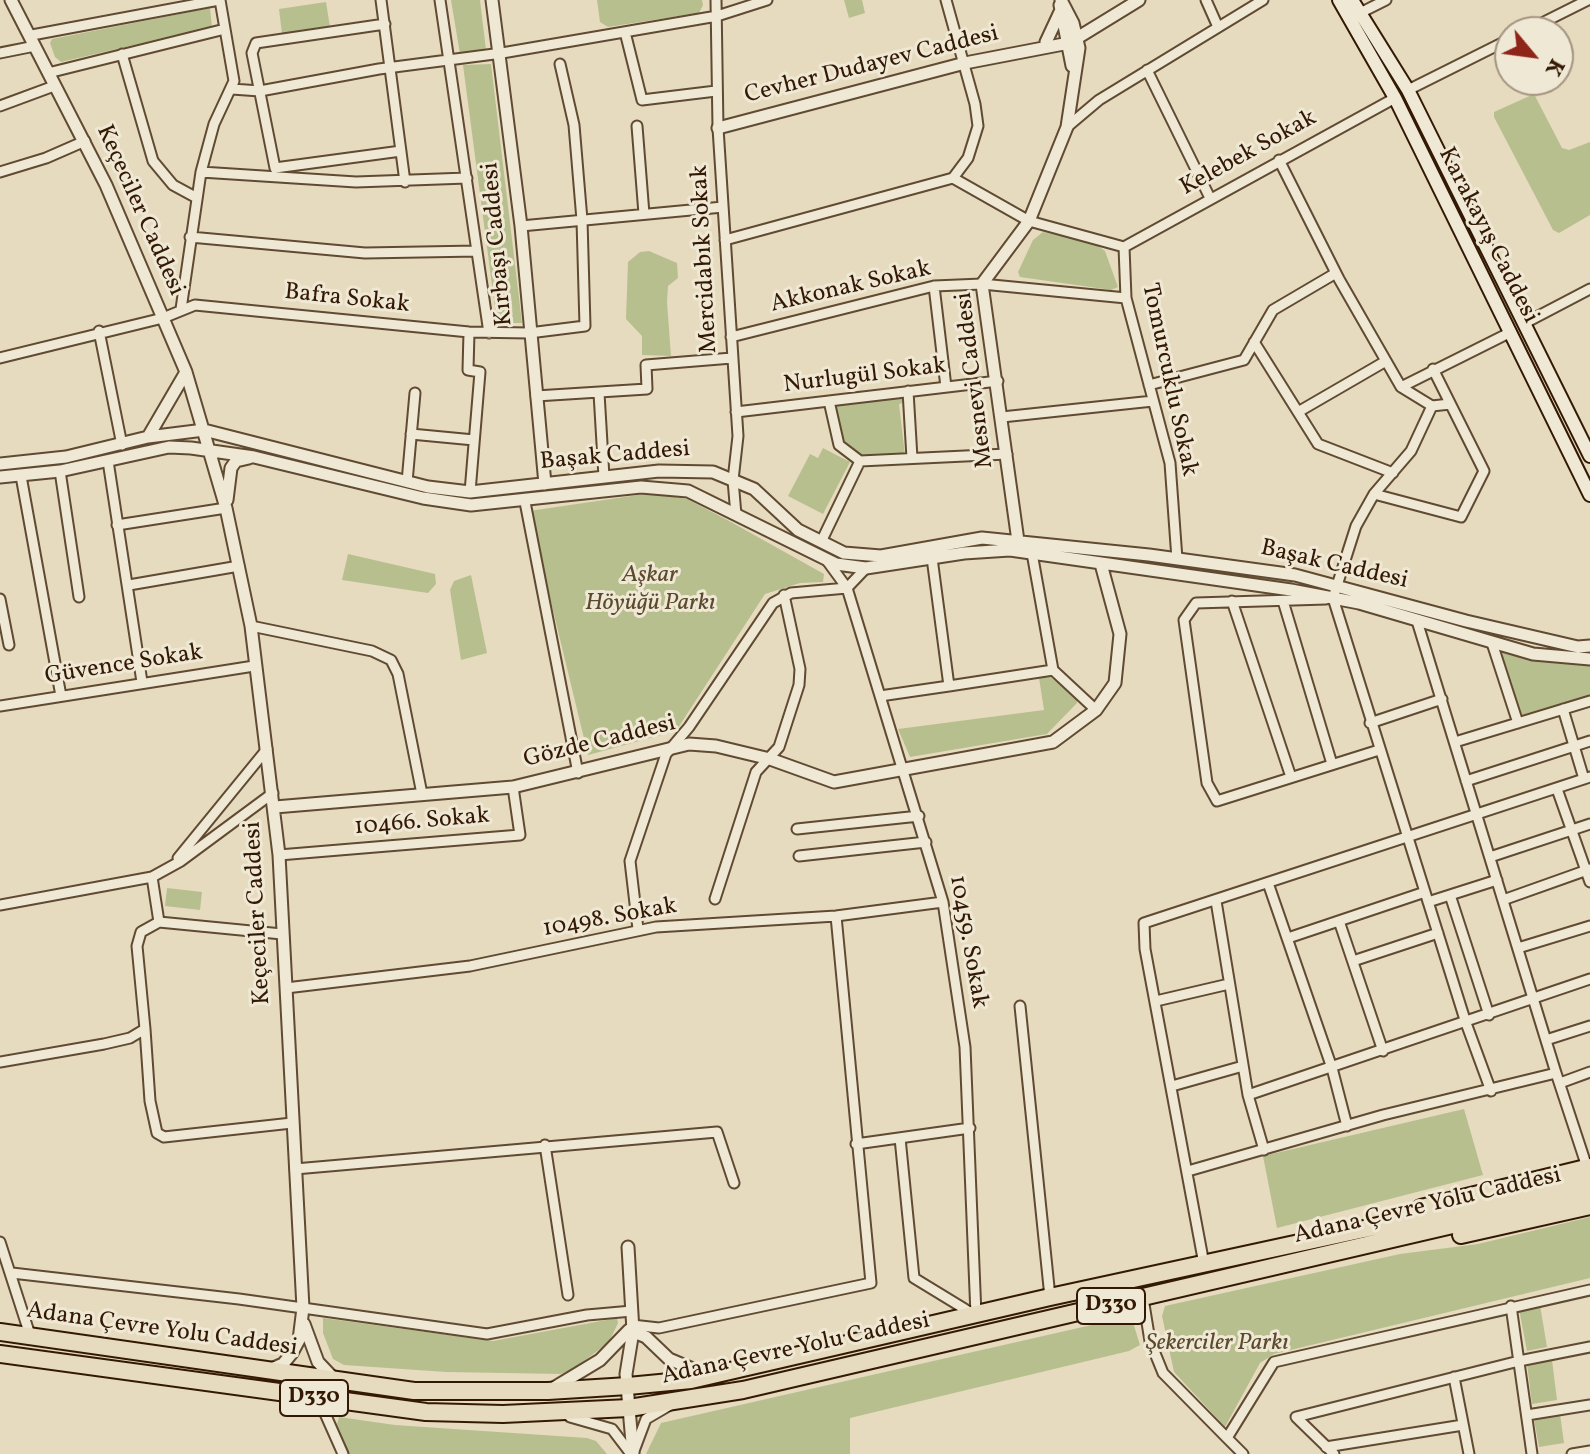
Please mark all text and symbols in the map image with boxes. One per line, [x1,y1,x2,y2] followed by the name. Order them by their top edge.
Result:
[1494,16,1574,96] north arrow
[742,20,1002,112] street label: Cevher Dudayev Caddesi
[1536,52,1571,81] text: K
[1176,105,1322,203] street label: Kelebek Sokak
[88,121,190,301] street label: Keçeciler Caddesi
[1430,143,1544,329] street label: Karakayış Caddesi
[477,161,521,327] street label: Kırbaşı Caddesi
[687,164,725,354] street label: Mercidabık Sokak
[768,256,934,320] street label: Akkonak Sokak
[283,279,411,321] street label: Bafra Sokak
[1133,281,1203,479] street label: Tomurcuklu Sokak
[951,290,1001,470] street label: Mesnevi Caddesi
[782,353,948,401] street label: Nurlugül Sokak
[539,436,691,478] street label: Başak Caddesi
[1257,535,1411,597] street label: Başak Caddesi
[585,563,715,619] park label: Aşkar Höyüğü Parkı
[43,639,205,693] street label: Güvence Sokak
[521,710,679,776] street label: Gözde Caddesi
[353,803,491,843] street label: 10466. Sokak
[240,821,278,1005] street label: Keçeciler Caddesi
[941,873,993,1011] street label: 10459. Sokak
[541,893,679,945] street label: 10498. Sokak
[1292,1162,1564,1252] street label: Adana Çevre Yolu Caddesi
[1077,1288,1145,1324] road number: D330
[25,1298,299,1364] street label: Adana Çevre Yolu Caddesi
[659,1308,933,1392] street label: Adana Çevre Yolu Caddesi
[1146,1331,1288,1359] park label: Şekerciler Parkı
[280,1380,348,1416] road number: D330

